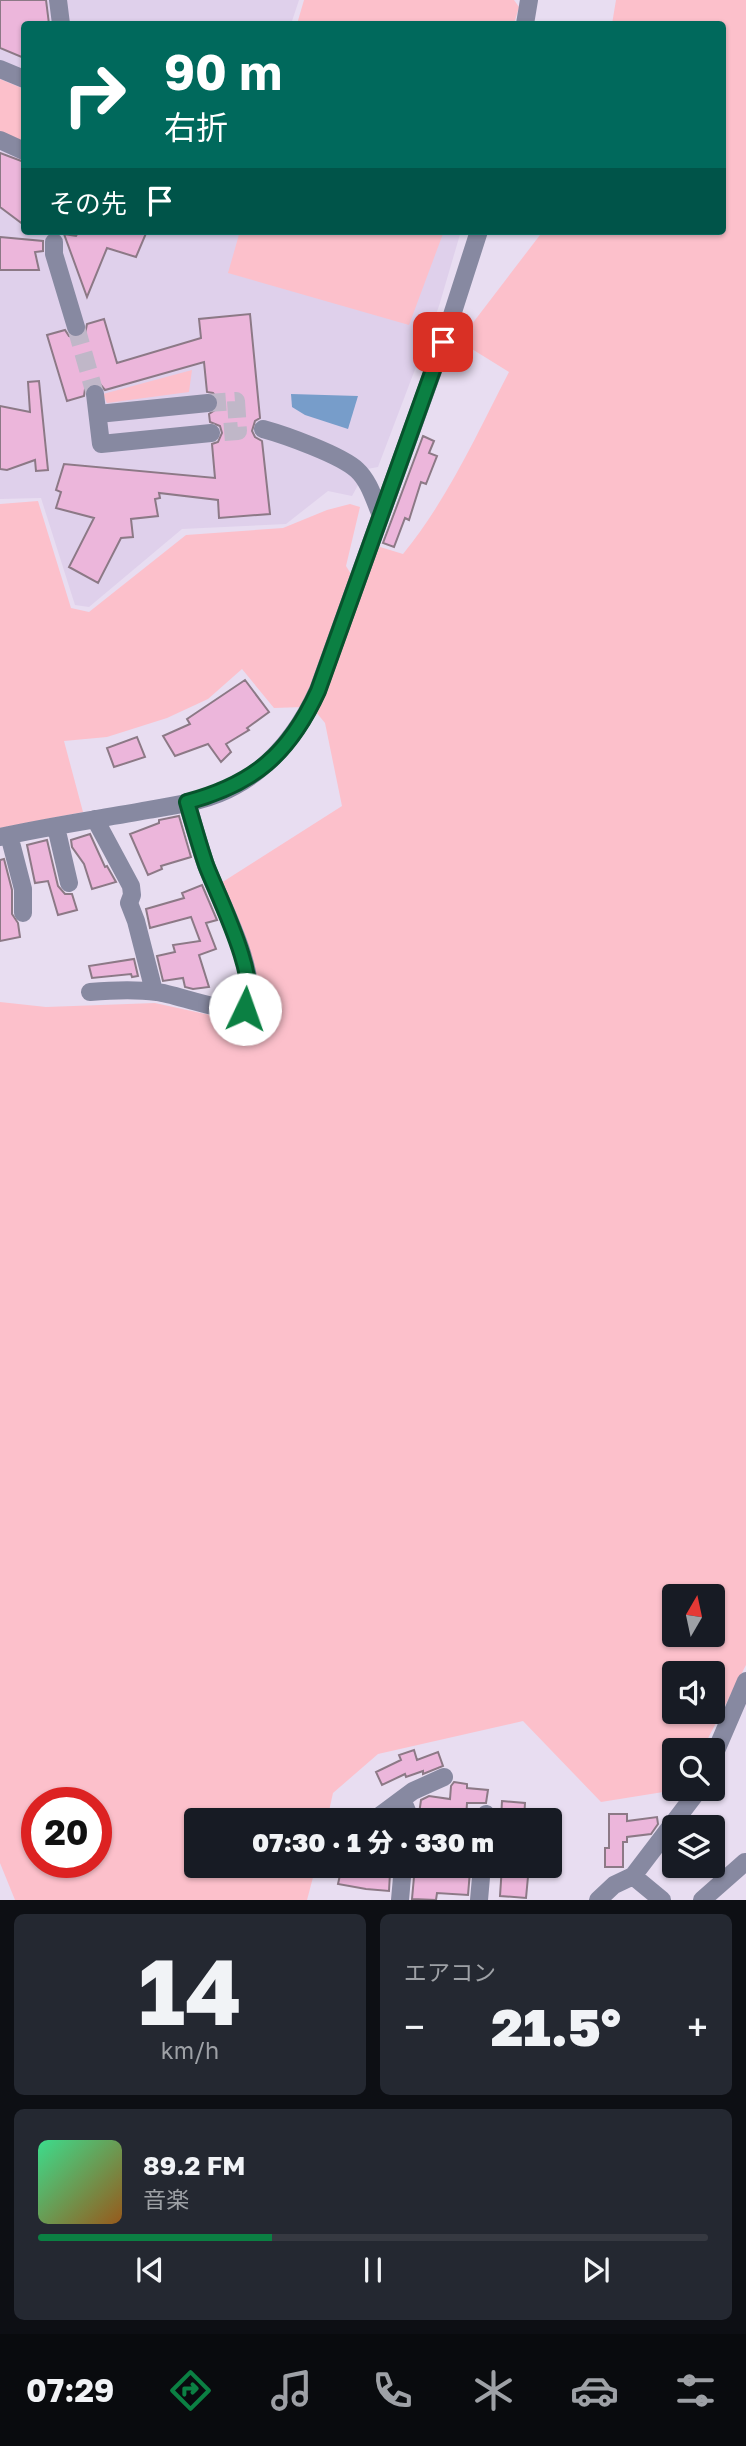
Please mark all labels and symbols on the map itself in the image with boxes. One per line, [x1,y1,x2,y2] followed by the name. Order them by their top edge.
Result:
[413,312,473,372] pin
[208,972,282,1046] position arrow
[662,1584,724,1647] north arrow
[21,1787,112,1878] speed limit sign: 20

